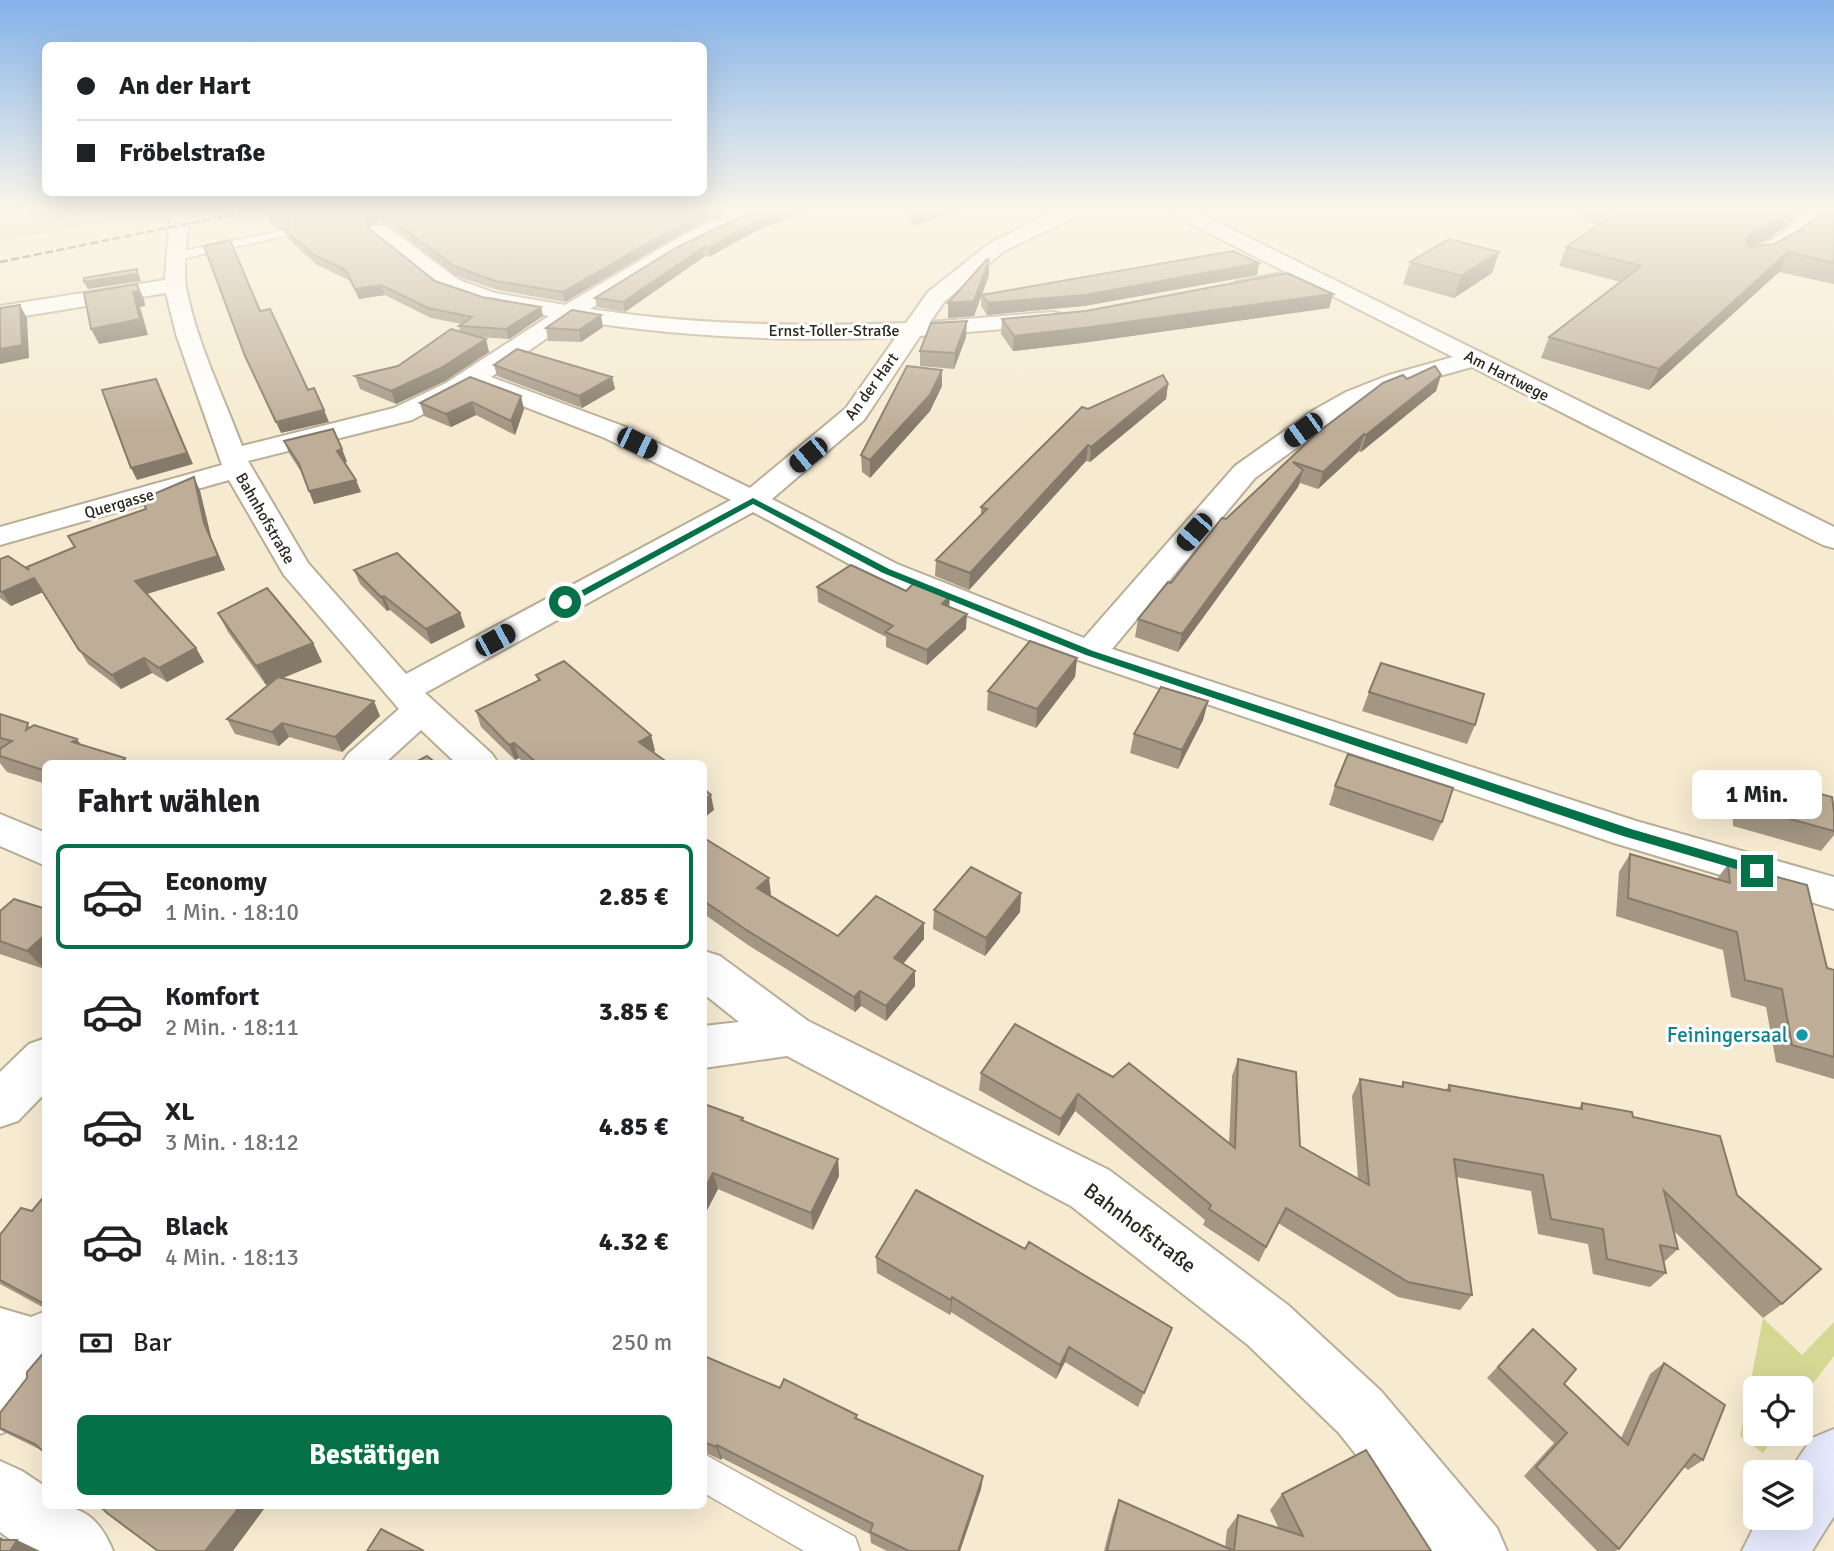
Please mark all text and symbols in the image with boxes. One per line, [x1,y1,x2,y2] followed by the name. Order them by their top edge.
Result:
[119,70,251,102] text: An der Hart
[119,137,265,169] text: Fröbelstraße
[769,321,899,341] street label: Ernst-Toller-Straße
[1461,346,1552,406] street label: Am Hartwege
[841,349,903,424] street label: An der Hart
[1280,409,1327,451] car
[614,424,661,462] car
[786,434,831,476] car
[231,469,299,568] street label: Bahnhofstraße
[82,485,156,523] street label: Quergasse
[1173,509,1216,555] car
[549,586,581,618] route start
[472,621,519,659] car
[1692,770,1822,818] callout: 1 Min.
[1726,780,1788,809] text: 1 Min.
[77,782,261,821] text: Fahrt wählen
[1741,855,1773,887] route end
[81,865,144,928] icon: car
[165,866,267,898] text: Economy
[599,881,668,913] text: 2.85 €
[165,898,299,927] text: 1 Min. · 18:10
[81,980,144,1043] icon: car
[165,981,259,1013] text: Komfort
[599,996,668,1028] text: 3.85 €
[165,1013,299,1042] text: 2 Min. · 18:11
[1667,1022,1788,1048] place label: Feiningersaal
[1794,1027,1810,1043] marker: Feiningersaal
[81,1095,144,1158] icon: car
[165,1096,195,1128] text: XL
[599,1111,668,1143] text: 4.85 €
[165,1128,299,1157] text: 3 Min. · 18:12
[1079,1177,1201,1279] street label: Bahnhofstraße
[81,1210,144,1273] icon: car
[165,1211,228,1243] text: Black
[599,1226,668,1258] text: 4.32 €
[165,1243,299,1272] text: 4 Min. · 18:13
[77,1324,115,1362] icon: cash
[133,1327,171,1359] text: Bar
[611,1328,672,1357] text: 250 m
[1743,1376,1813,1530] map controls
[1743,1376,1813,1446] button: locate
[77,1415,672,1495] button: Bestätigen
[1743,1460,1813,1530] button: layers

